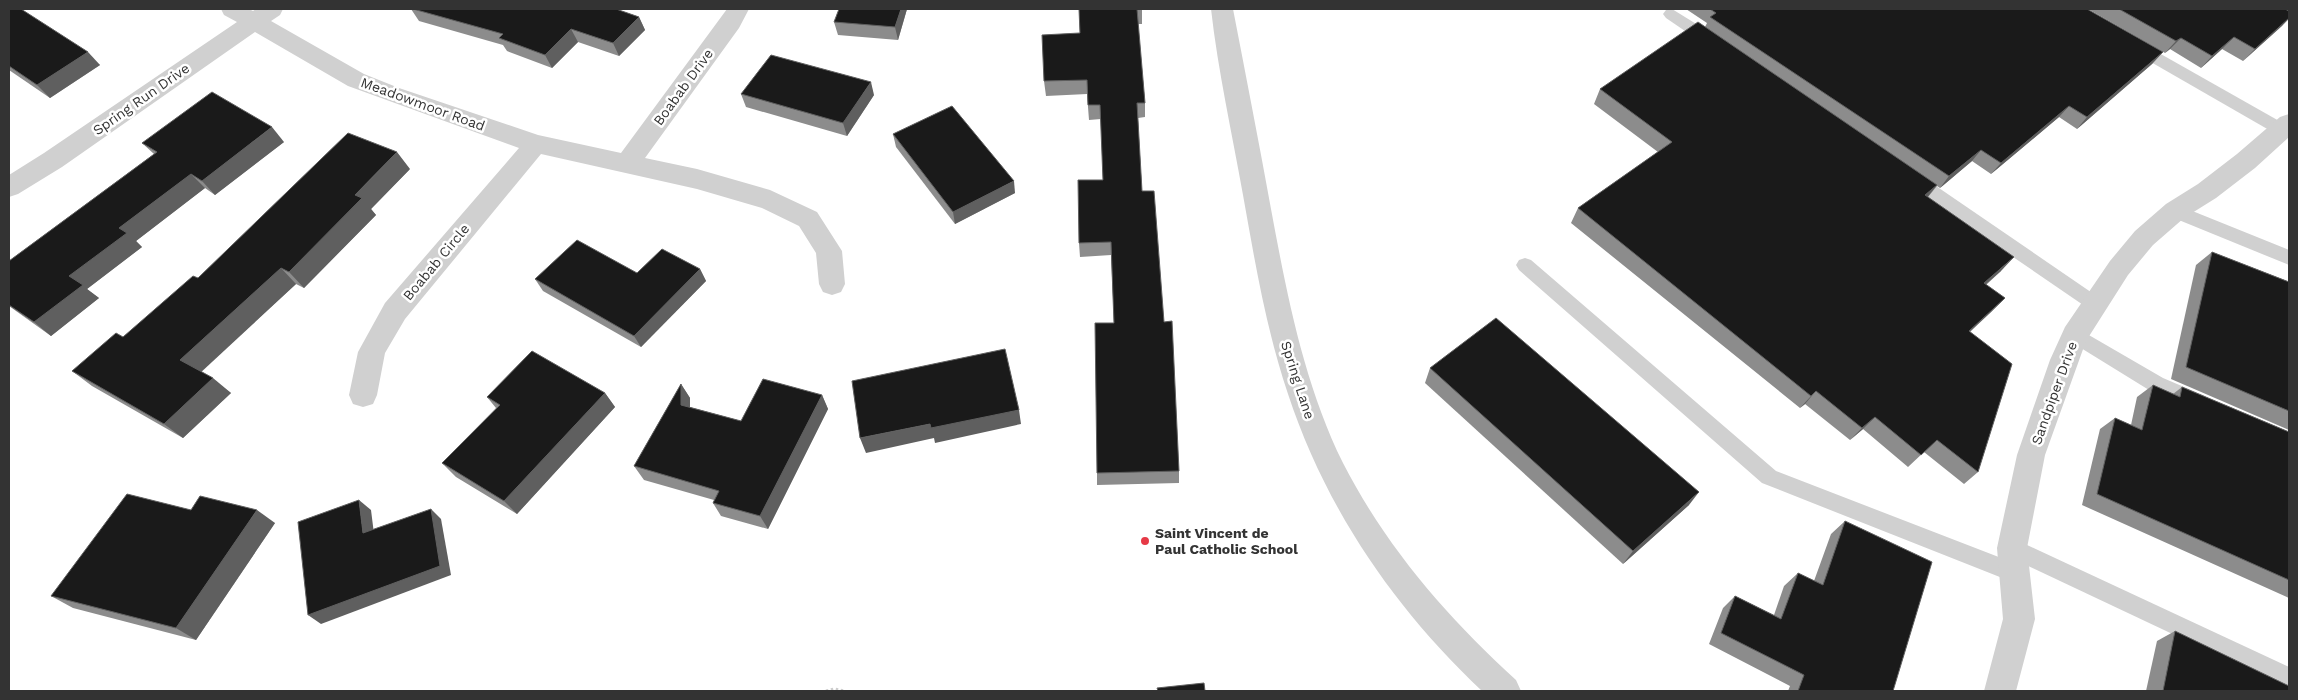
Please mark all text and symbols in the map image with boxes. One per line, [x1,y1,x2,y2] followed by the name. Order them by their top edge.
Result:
[650,46,716,128] street label: Boabab Drive
[90,60,192,138] street label: Spring Run Drive
[359,74,487,134] street label: Meadowmoor Road
[399,221,473,303] street label: Boabab Circle
[1278,339,1318,421] street label: Spring Lane
[2028,339,2080,447] street label: Sandpiper Drive
[1155,525,1298,557] place label: Saint Vincent de Paul Catholic School
[1139,535,1151,547] marker: Saint Vincent de Paul Catholic School

